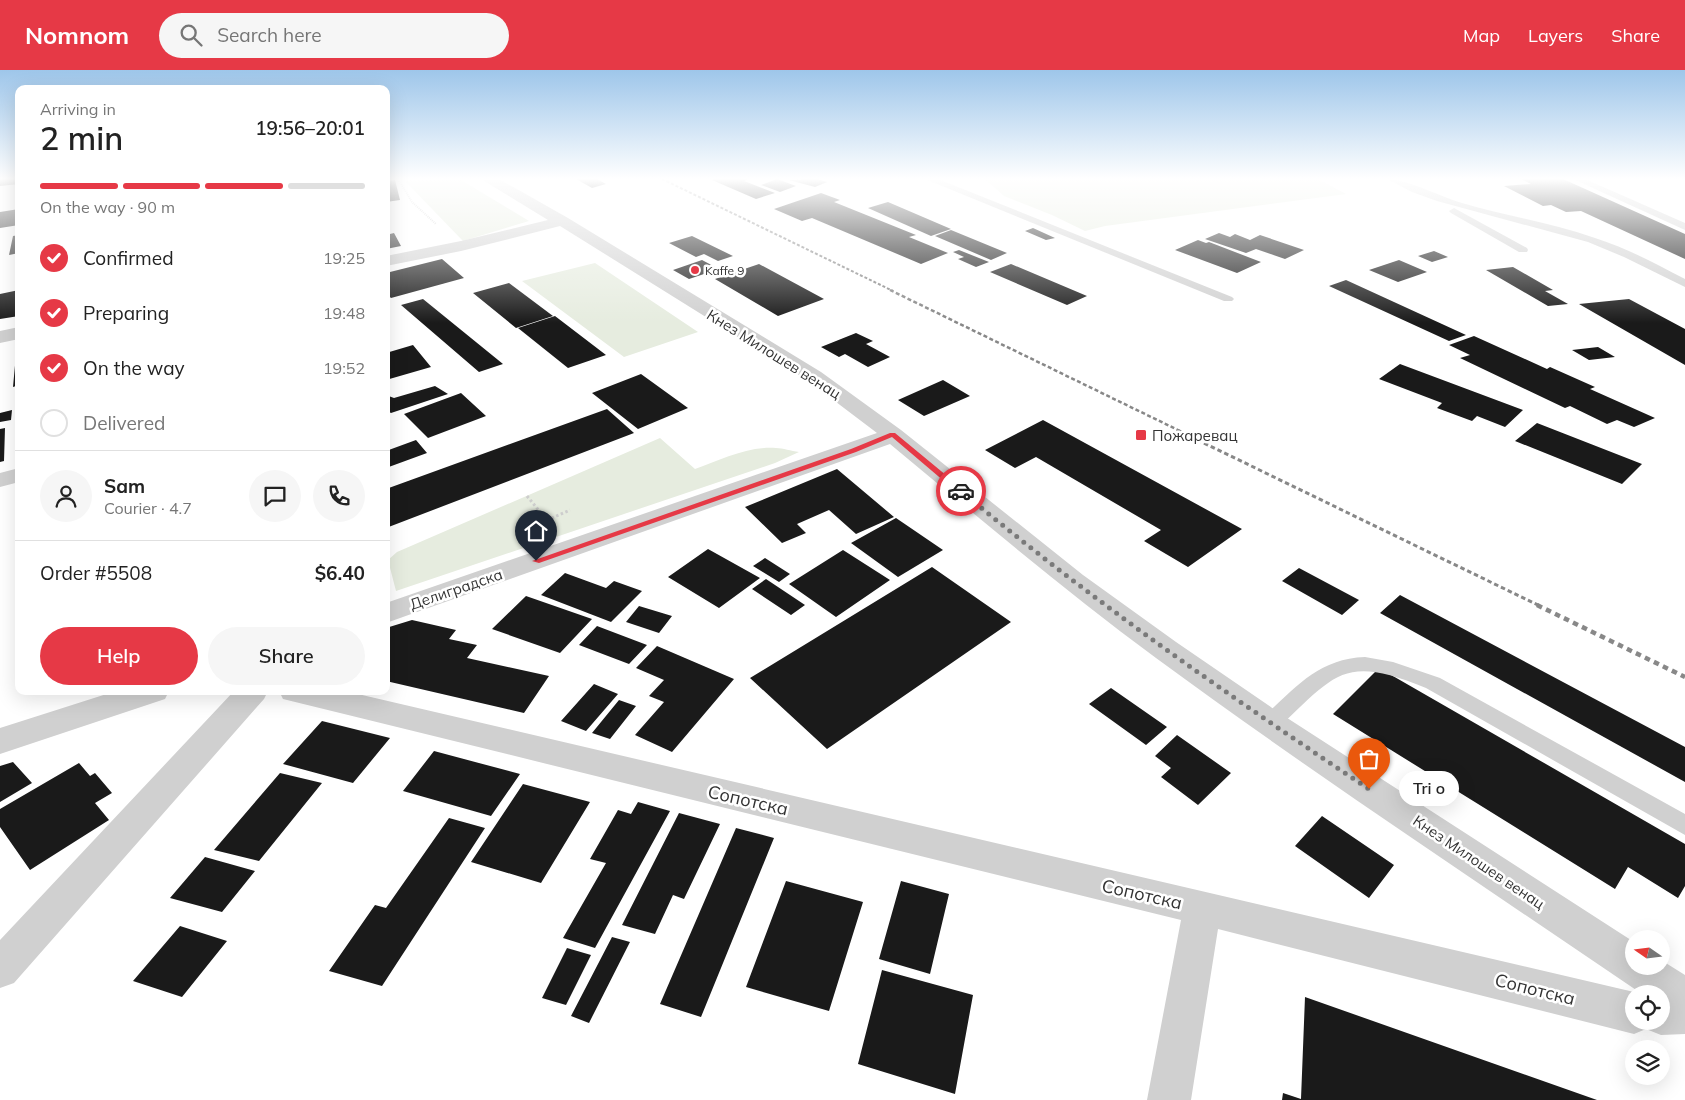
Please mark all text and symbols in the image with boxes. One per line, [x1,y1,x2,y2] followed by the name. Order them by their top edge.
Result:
[159,13,509,58] search box
[25,20,129,50] text: Nomnom
[177,21,205,49] icon: search
[217,23,322,47] text: Search here
[1463,24,1500,47] text: Map
[1528,24,1583,47] text: Layers
[1611,24,1660,47] text: Share
[40,99,116,119] text: Arriving in
[255,116,365,140] text: 19:56–20:01
[40,118,123,158] text: 2 min
[40,197,175,217] text: On the way · 90 m
[40,244,68,272] icon: check
[83,246,174,270] text: Confirmed
[323,248,365,268] text: 19:25
[705,263,744,278] place label: Kaffe 9
[689,264,701,276] marker: Kaffe 9
[40,299,68,327] icon: check
[83,301,169,325] text: Preparing
[323,303,365,323] text: 19:48
[703,305,845,403] street label: Кнез Милошев венац
[40,354,68,382] icon: check
[83,356,185,380] text: On the way
[323,358,365,378] text: 19:52
[83,411,165,435] text: Delivered
[1152,426,1238,445] place label: Пожаревац
[1134,428,1148,442] marker: Пожаревац
[936,466,986,516] courier
[40,470,92,522] button: person
[249,470,301,522] button: chat
[313,470,365,522] button: phone
[104,474,145,498] text: Sam
[947,477,975,505] icon: car
[104,498,192,518] text: Courier · 4.7
[515,510,557,561] pin
[522,517,550,545] icon: home
[40,561,152,585] text: Order #5508
[315,561,365,585] text: $6.40
[407,564,505,614] street label: Делиградска
[40,627,198,685] button: Help
[208,627,365,685] button: Share
[1348,738,1390,789] pin
[1355,745,1383,773] icon: bag
[1399,772,1459,806] callout: Tri o
[1413,778,1445,798] text: Tri o
[706,780,790,820] street label: Сопотска
[1410,811,1548,913] street label: Кнез Милошев венац
[1100,874,1184,914] street label: Сопотска
[1625,930,1670,975] north arrow
[1625,930,1670,1085] map controls
[1493,968,1577,1010] street label: Сопотска
[1625,985,1670,1030] button: locate
[1625,1040,1670,1085] button: layers

